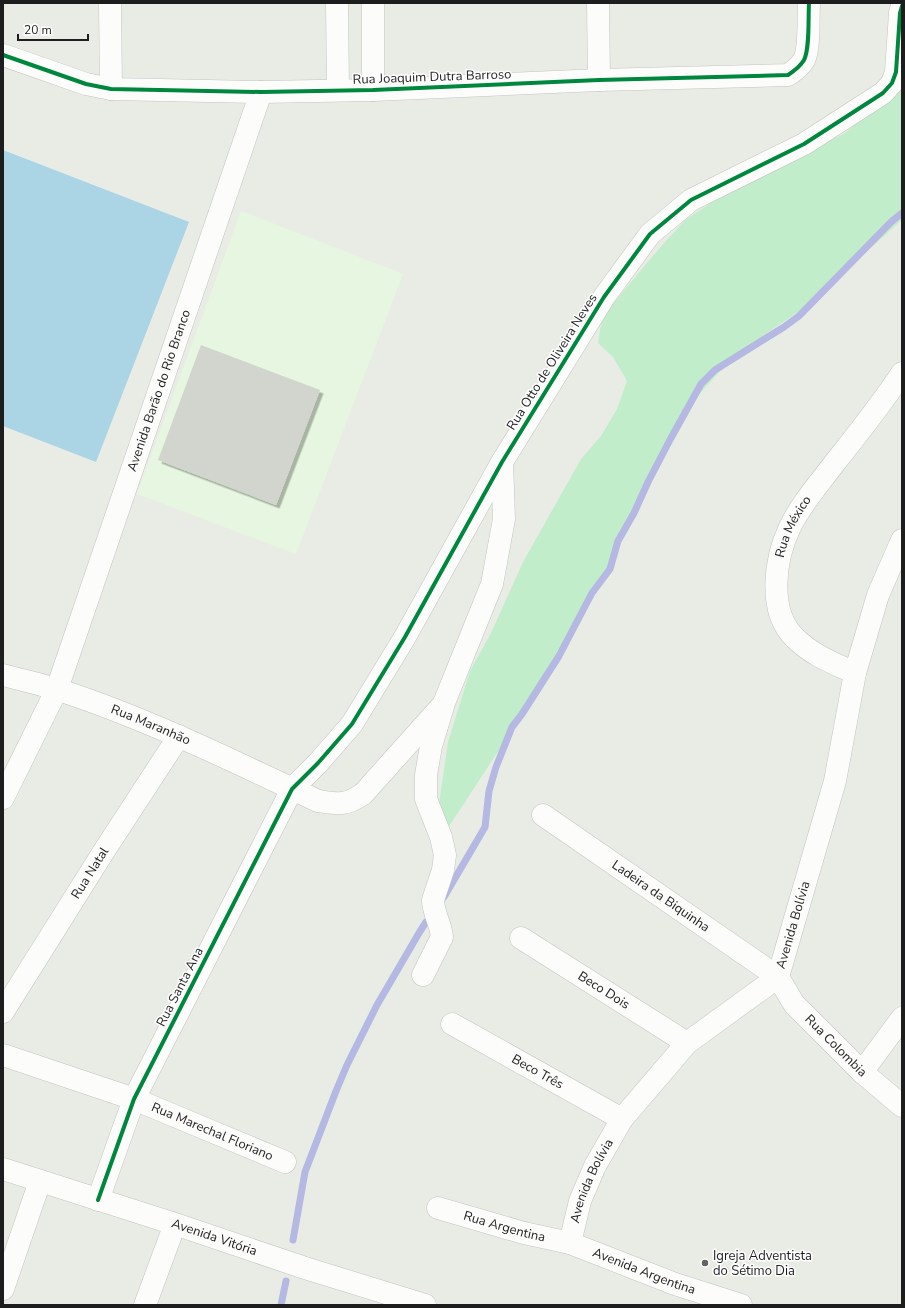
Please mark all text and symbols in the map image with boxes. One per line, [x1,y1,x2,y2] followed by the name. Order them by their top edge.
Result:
[18,16,88,42] scale bar
[24,22,52,38] text: 20 m
[352,65,512,89] street label: Rua Joaquim Dutra Barroso
[503,290,601,434] street label: Rua Otto de Oliveira Neves
[123,307,195,474] street label: Avenida Barão do Rio Branco
[771,492,816,560] street label: Rua México
[108,700,193,749] street label: Rua Maranhão
[67,843,113,902] street label: Rua Natal
[608,856,713,936] street label: Ladeira da Biquinha
[772,879,814,971] street label: Avenida Bolívia
[152,944,208,1030] street label: Rua Santa Ana
[574,967,633,1014] street label: Beco Dois
[801,1011,871,1081] street label: Rua Colombia
[508,1050,567,1094] street label: Beco Três
[149,1098,276,1165] street label: Rua Marechal Floriano
[566,1136,618,1225] street label: Avenida Bolívia
[461,1207,547,1246] street label: Rua Argentina
[169,1214,259,1260] street label: Avenida Vitória
[590,1244,698,1299] street label: Avenida Argentina
[713,1247,812,1280] place label: Igreja Adventista do Sétimo Dia
[700,1258,710,1268] marker: Igreja Adventista do Sétimo Dia

